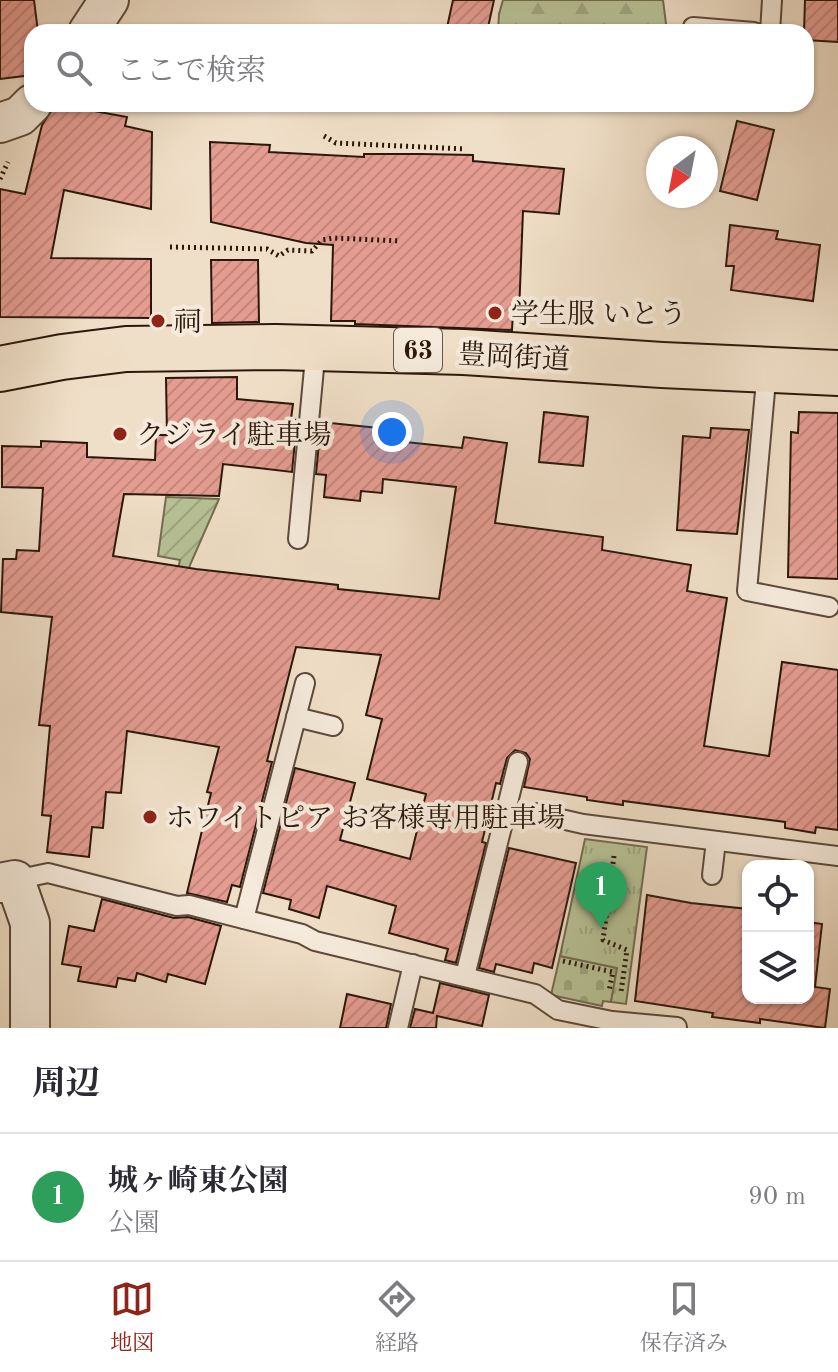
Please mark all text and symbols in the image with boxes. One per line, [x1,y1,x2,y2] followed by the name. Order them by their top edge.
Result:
[24,24,814,112] search box
[52,46,96,90] icon: search
[116,57,266,87] text: ここで検索
[646,136,718,208] north arrow
[511,299,687,330] place label: 学生服 いとう
[486,304,504,322] marker: 学生服 いとう
[174,308,202,338] place label: 祠
[149,312,167,330] marker: 祠
[394,328,442,372] road number: 63
[457,339,571,376] street label: 豊岡街道
[372,412,412,452] your location
[136,420,331,451] place label: クジライ駐車場
[111,425,129,443] marker: クジライ駐車場
[166,803,565,834] place label: ホワイトピア お客様専用駐車場
[141,808,159,826] marker: ホワイトピア お客様専用駐車場
[742,860,814,1004] map controls
[742,860,814,932] button: locate
[575,862,627,928] pin: 1
[742,932,814,1004] button: layers
[32,1068,100,1102] text: 周辺
[108,1167,288,1197] text: 城ヶ崎東公園
[50,1184,66,1210] text: 1
[748,1184,806,1210] text: 90 m
[108,1211,160,1237] text: 公園
[110,1277,154,1358] tab: 地図
[375,1277,419,1358] tab: 経路
[640,1277,728,1358] tab: 保存済み

